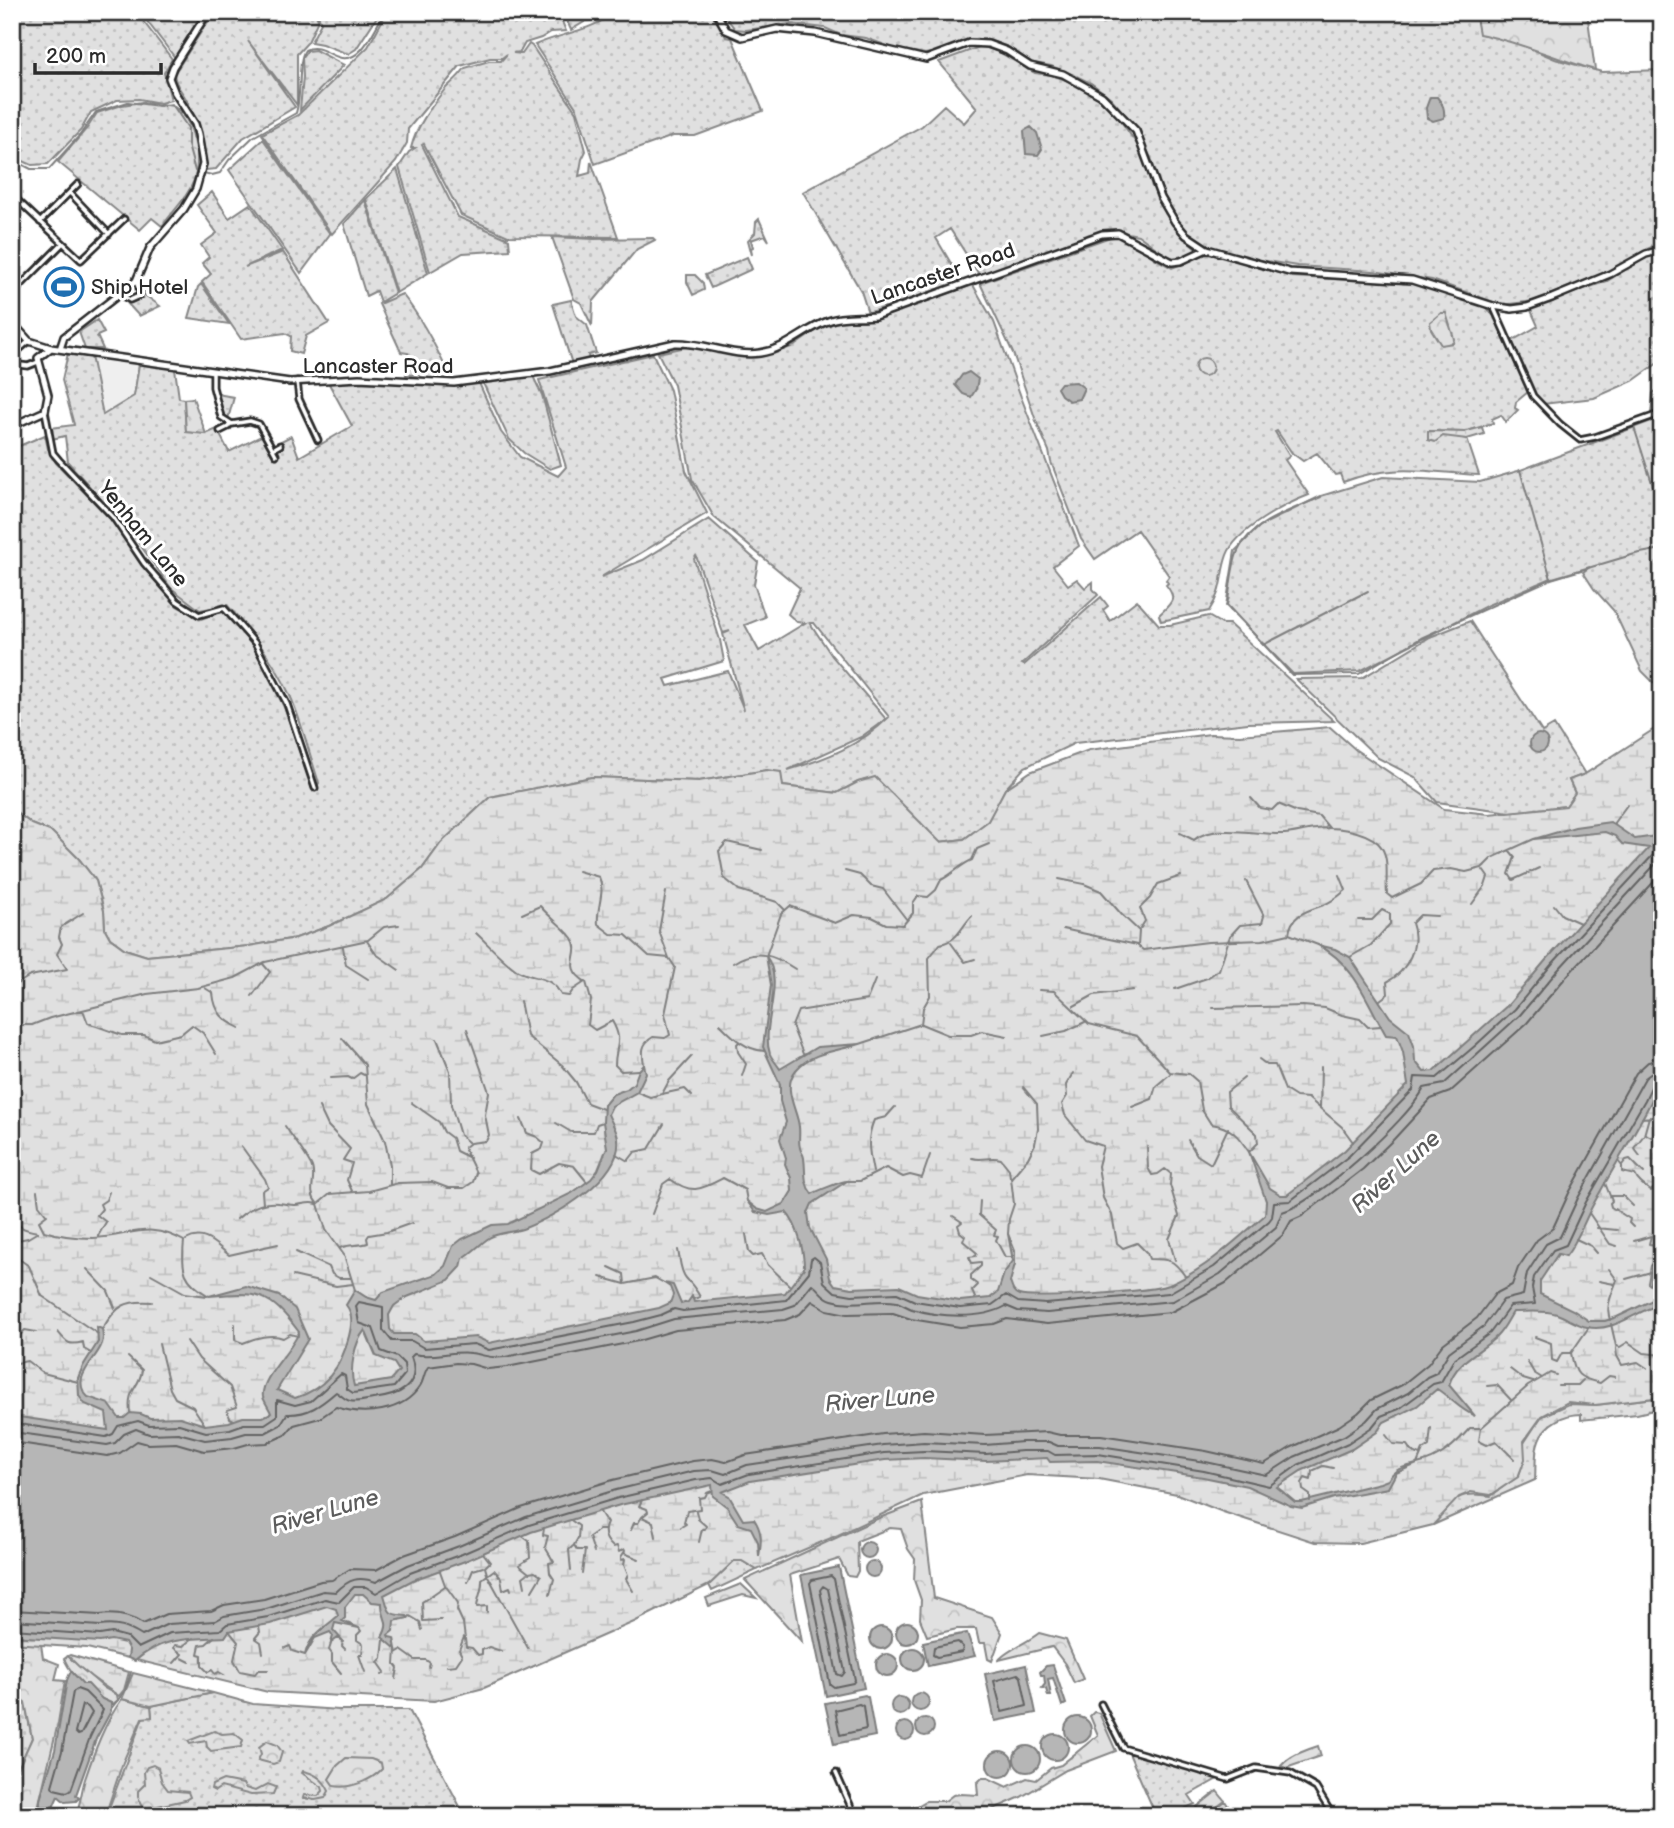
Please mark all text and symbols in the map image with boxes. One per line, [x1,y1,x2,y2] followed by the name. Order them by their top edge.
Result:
[35,32,161,76] scale bar
[46,44,106,69] text: 200 m
[868,238,1018,310] street label: Lancaster Road
[43,266,85,308] sports icon: Ship Hotel
[91,275,188,300] place label: Ship Hotel
[303,354,453,379] street label: Lancaster Road
[92,475,193,592] street label: Yenham Lane
[1346,1125,1446,1219] water label: River Lune
[824,1381,936,1419] water label: River Lune
[268,1483,382,1541] water label: River Lune

